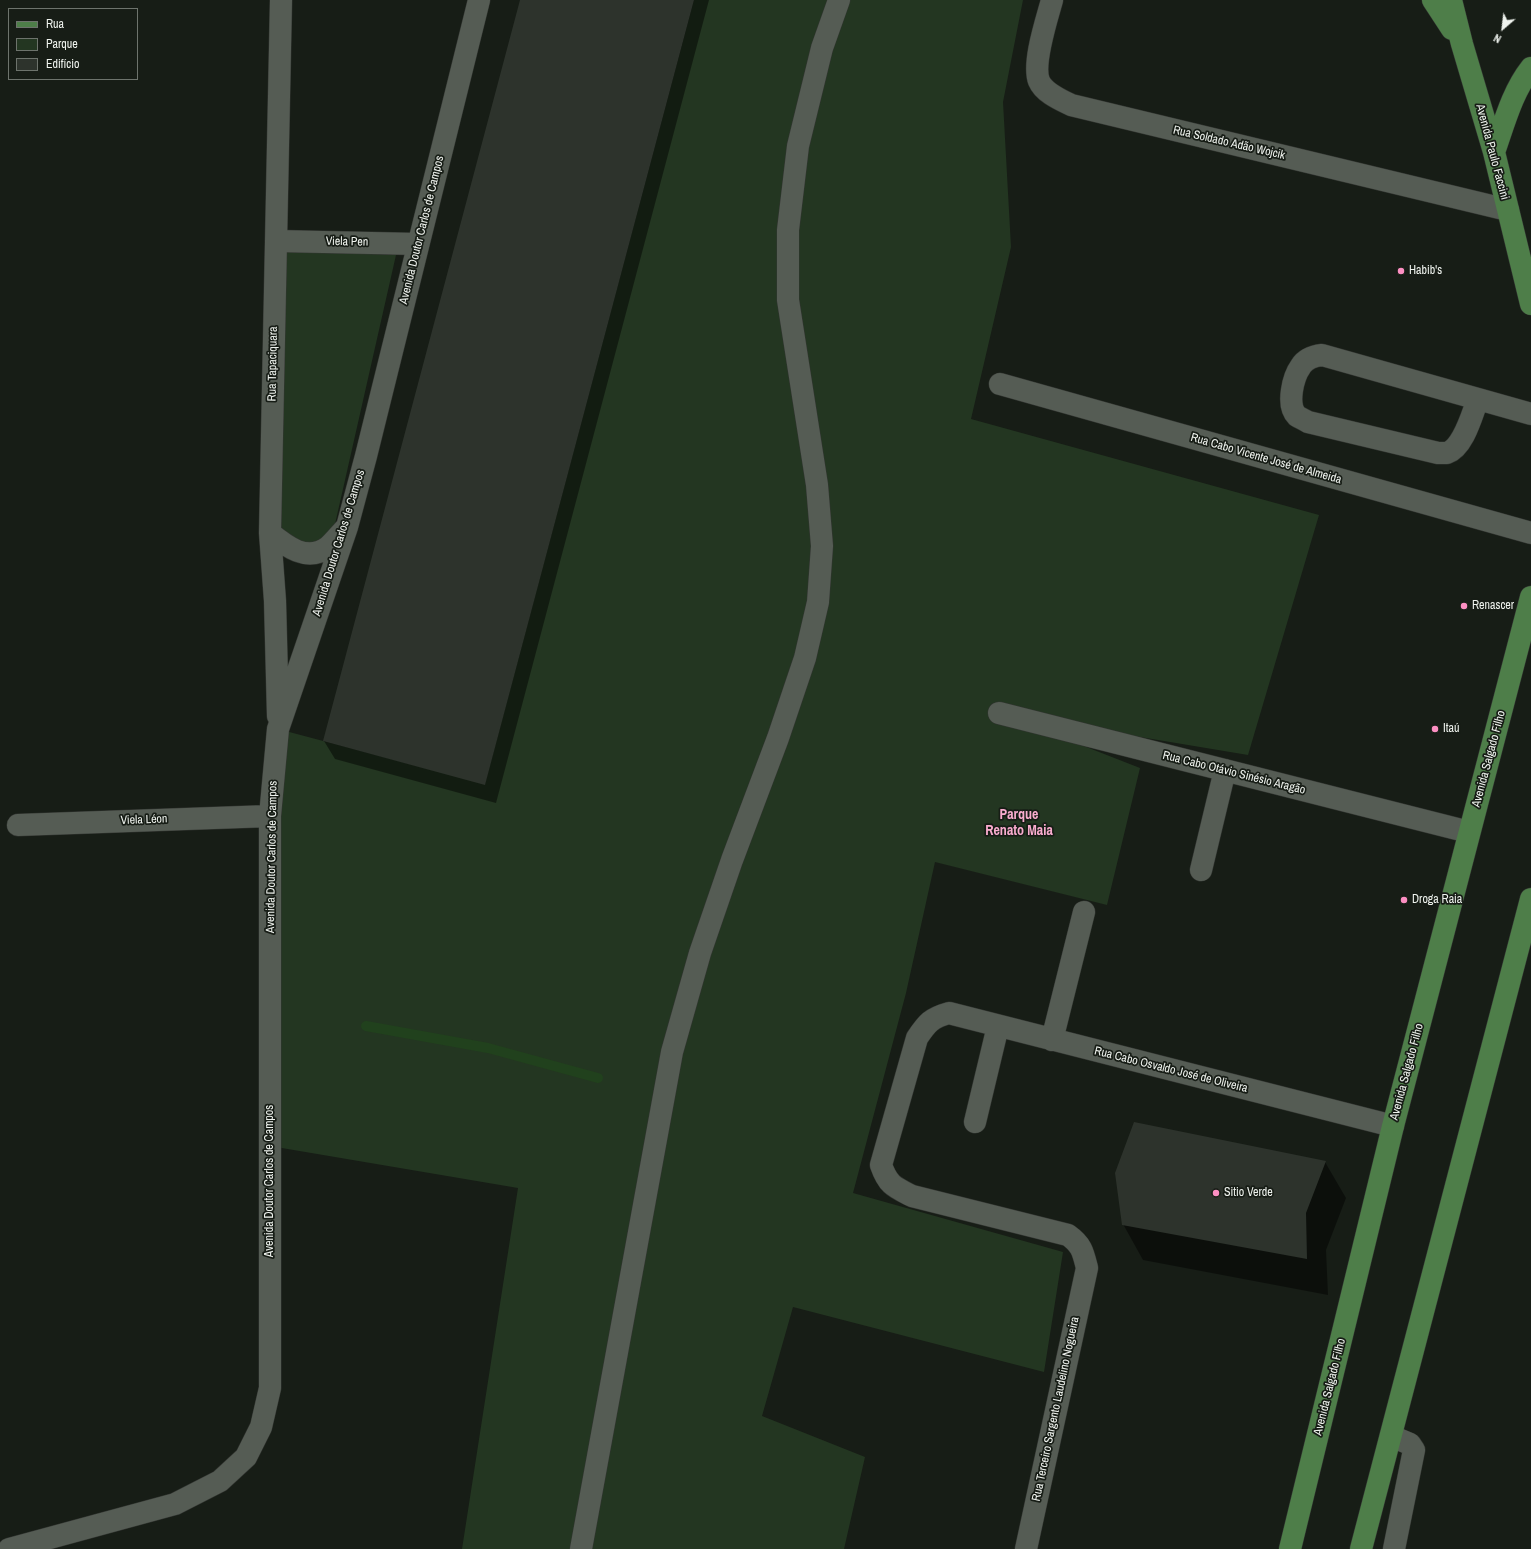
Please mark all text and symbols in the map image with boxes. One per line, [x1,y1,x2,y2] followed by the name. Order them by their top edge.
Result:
[8,8,138,80] legend
[1483,8,1523,48] north arrow
[46,16,64,32] text: Rua
[1491,31,1504,46] text: N
[46,36,78,52] text: Parque
[46,56,79,72] text: Edifício
[1472,103,1512,201] street label: Avenida Paulo Faccini
[1172,123,1286,163] street label: Rua Soldado Adão Wojcik
[397,154,447,306] street label: Avenida Doutor Carlos de Campos
[326,234,368,250] street label: Viela Pen
[1409,264,1442,278] place label: Habib's
[1396,266,1406,276] marker: Habib's
[265,326,281,402] street label: Rua Tapaciquara
[1189,431,1343,487] street label: Rua Cabo Vicente José de Almeida
[310,468,368,618] street label: Avenida Doutor Carlos de Campos
[1472,599,1514,613] place label: Renascer
[1459,601,1469,611] marker: Renascer
[1469,709,1509,809] street label: Avenida Salgado Filho
[1443,722,1459,736] place label: Itaú
[1430,724,1440,734] marker: Itaú
[1161,748,1307,798] street label: Rua Cabo Otávio Sinésio Aragão
[263,781,281,933] street label: Avenida Doutor Carlos de Campos
[985,807,1053,840] district label: Parque Renato Maia
[120,812,168,828] street label: Viela Léon
[1412,893,1462,907] place label: Droga Raia
[1399,895,1409,905] marker: Droga Raia
[1387,1022,1427,1122] street label: Avenida Salgado Filho
[1093,1044,1249,1096] street label: Rua Cabo Osvaldo José de Oliveira
[263,1105,277,1257] street label: Avenida Doutor Carlos de Campos
[1224,1186,1273,1200] place label: Sitio Verde
[1211,1188,1221,1198] marker: Sitio Verde
[1029,1315,1083,1503] street label: Rua Terceiro Sargento Laudelino Nogueira
[1311,1337,1349,1437] street label: Avenida Salgado Filho

